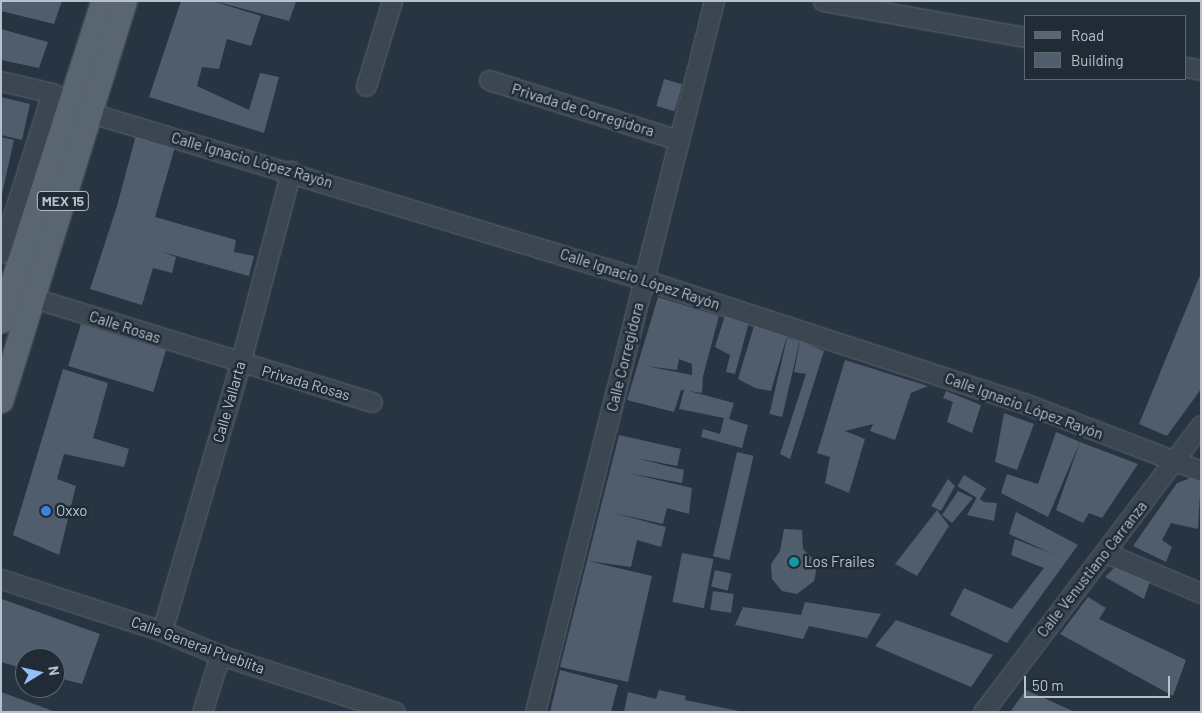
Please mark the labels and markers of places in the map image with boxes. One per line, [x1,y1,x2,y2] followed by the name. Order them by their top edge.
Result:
[56,502,87,520] place label: Oxxo
[40,505,52,517] marker: Oxxo
[804,553,875,571] place label: Los Frailes
[788,556,800,568] marker: Los Frailes

